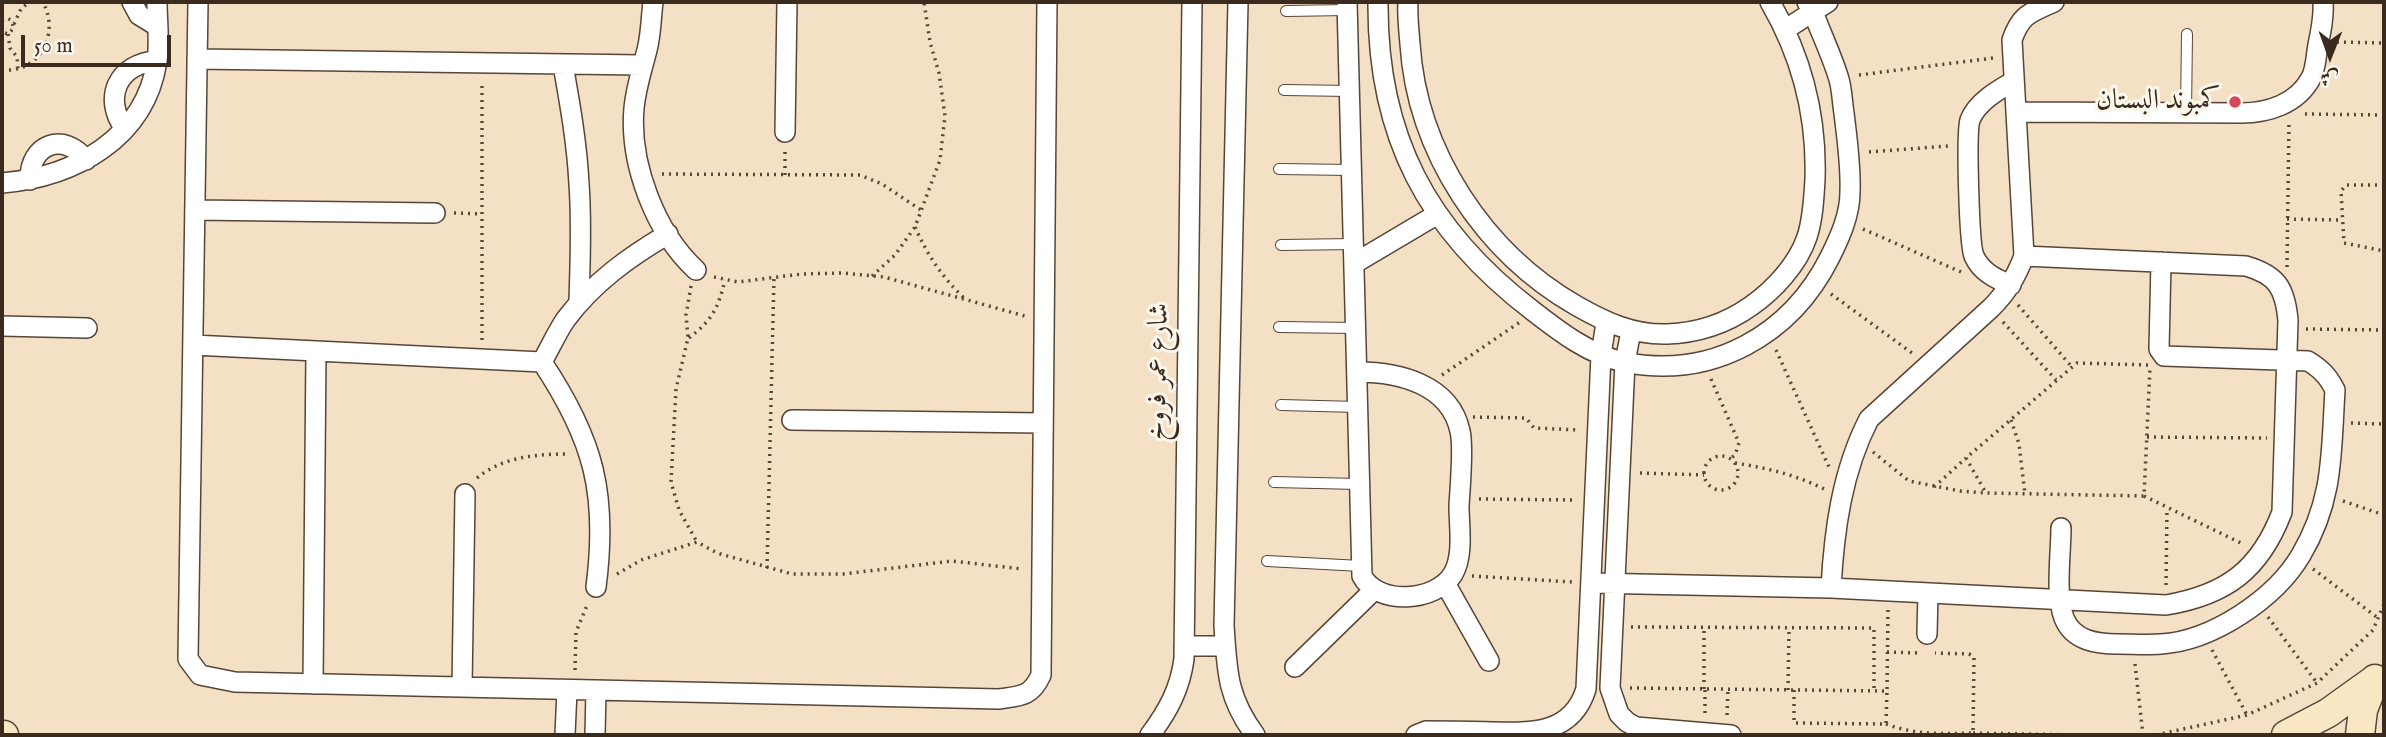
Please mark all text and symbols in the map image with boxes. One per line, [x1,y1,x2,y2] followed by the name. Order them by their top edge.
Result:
[24,21,175,65] scale bar
[2295,21,2365,91] north arrow
[34,33,73,60] text: 50 m
[2320,65,2339,89] text: ش
[2096,85,2221,119] place label: كمبوند البستان
[2227,94,2243,110] marker: كمبوند البستان
[1142,303,1178,441] street label: شارع عمر فروخ

